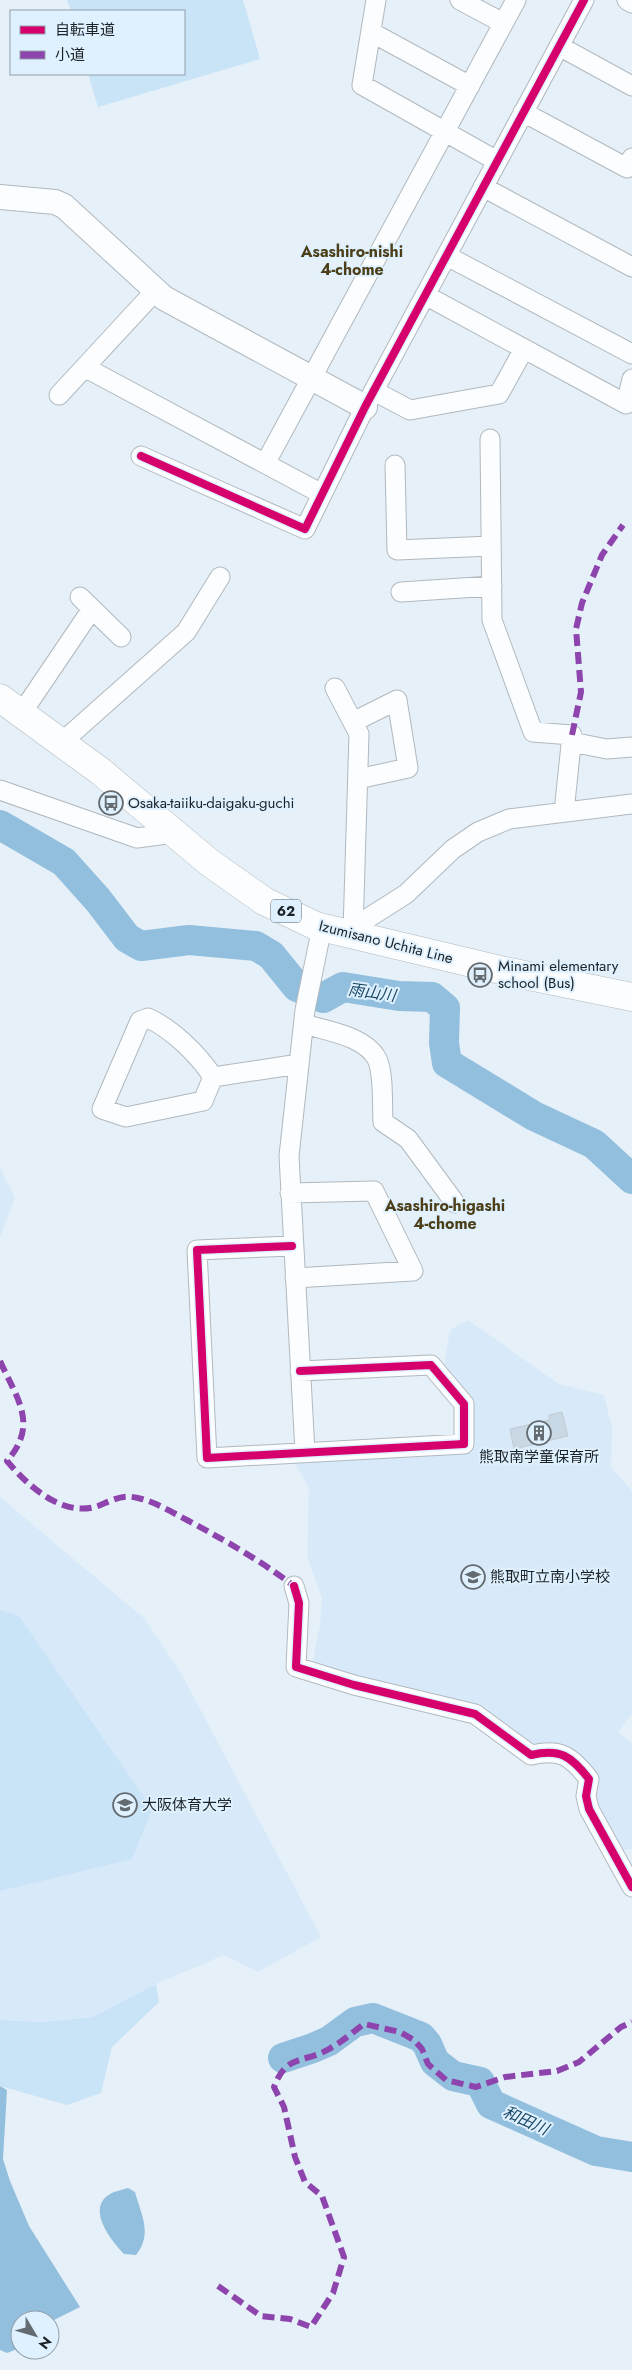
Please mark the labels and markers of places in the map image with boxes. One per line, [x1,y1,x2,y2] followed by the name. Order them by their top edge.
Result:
[98,790,124,816] bus stop icon: Osaka-taiiku-daigaku-guchi
[128,792,294,814] place label: Osaka-taiiku-daigaku-guchi
[498,955,619,994] place label: Minami elementary school (Bus)
[467,962,493,988] bus stop icon: Minami elementary school (Bus)
[526,1420,552,1446] building icon: 熊取南学童保育所
[479,1446,599,1468] place label: 熊取南学童保育所
[460,1564,486,1590] school or university icon: 熊取町立南小学校
[490,1566,610,1588] place label: 熊取町立南小学校
[112,1792,138,1818] school or university icon: 大阪体育大学
[142,1794,232,1816] place label: 大阪体育大学

